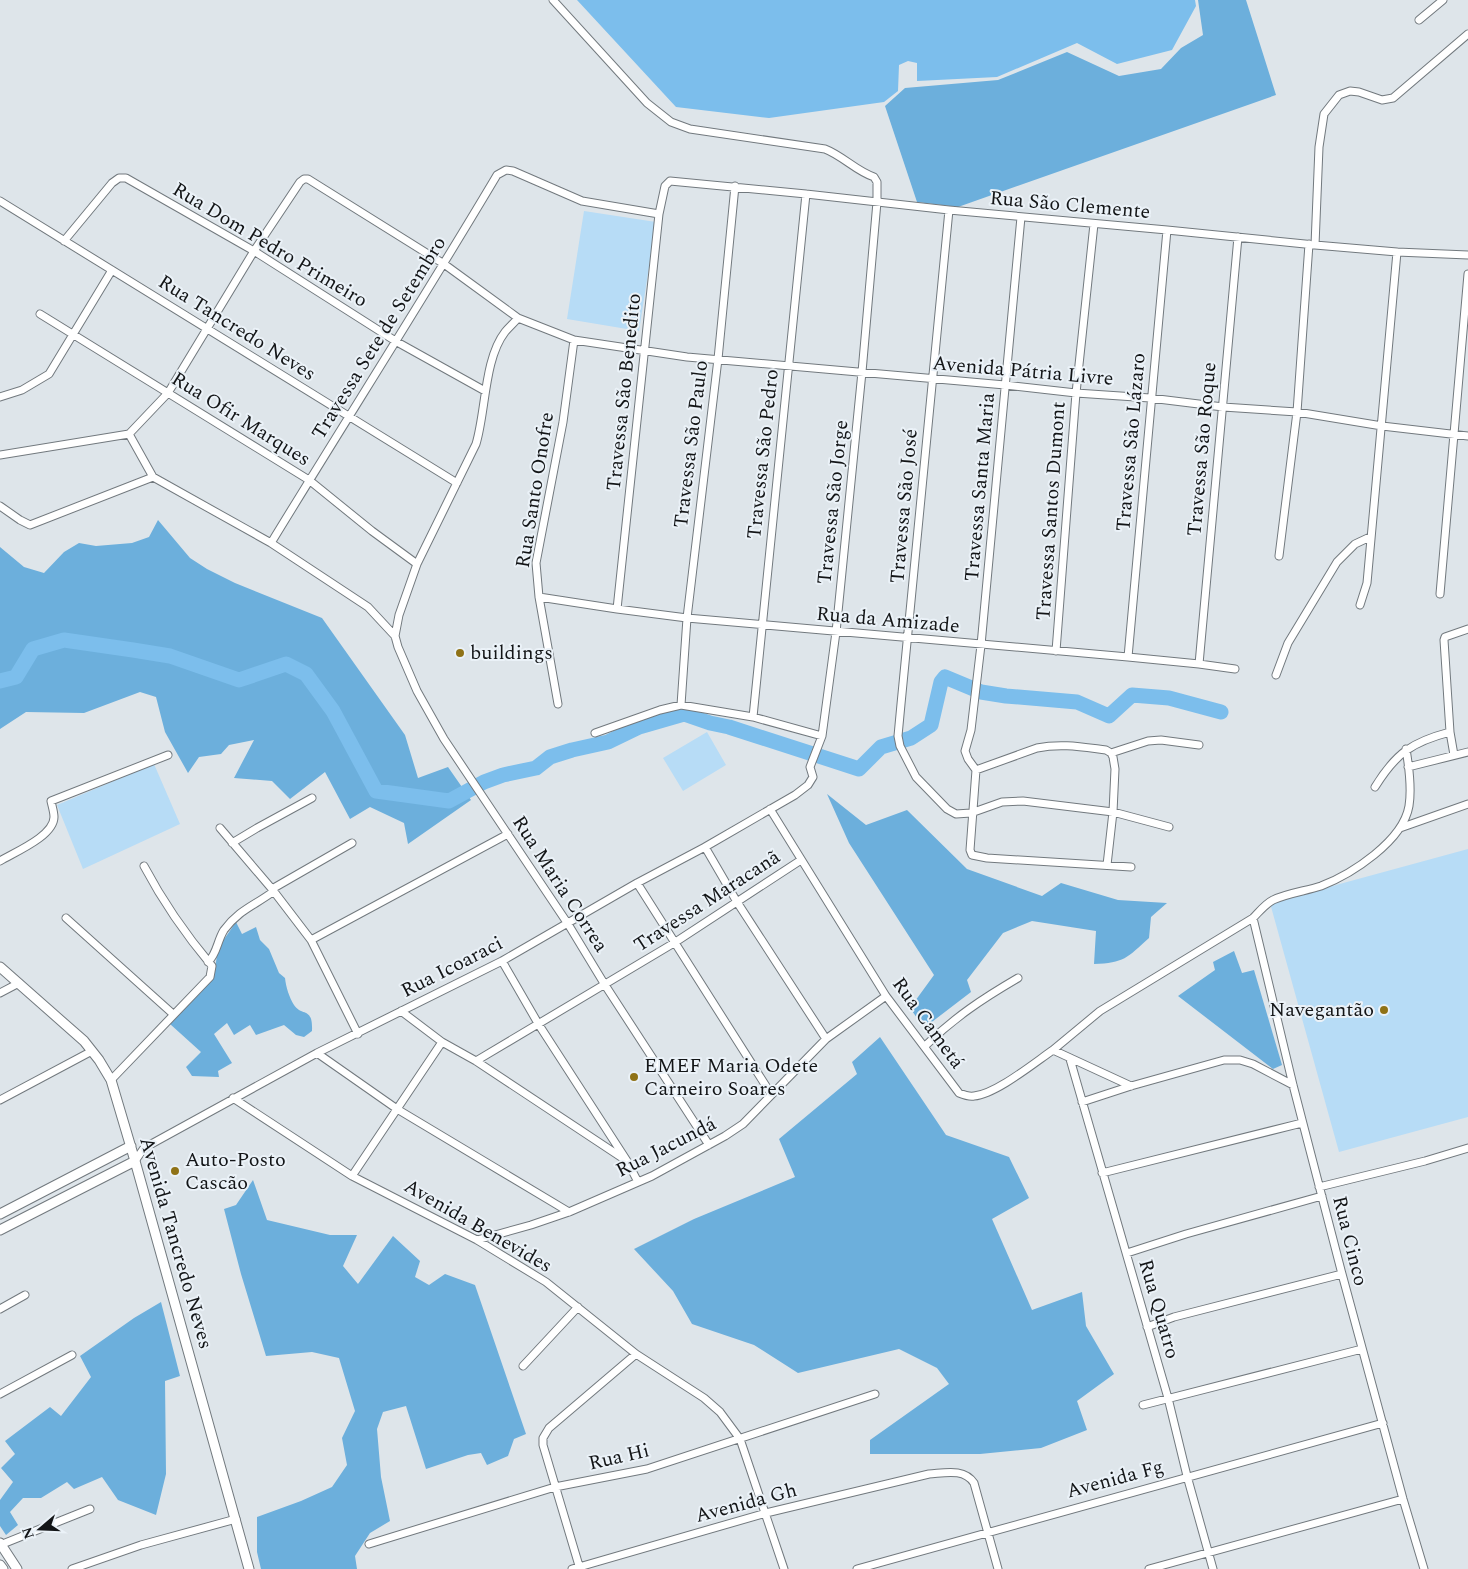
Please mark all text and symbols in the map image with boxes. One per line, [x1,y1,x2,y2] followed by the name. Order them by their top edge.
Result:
[167,175,373,315] street label: Rua Dom Pedro Primeiro
[988,183,1152,227] street label: Rua São Clemente
[304,231,454,445] street label: Travessa Sete de Setembro
[152,267,322,389] street label: Rua Tancredo Neves
[599,292,649,492] street label: Travessa São Benedito
[931,348,1115,394] street label: Avenida Pátria Livre
[1108,352,1154,532] street label: Travessa São Lázaro
[666,359,716,529] street label: Travessa São Paulo
[1179,361,1225,537] street label: Travessa São Roque
[166,364,316,474] street label: Rua Ofir Marques
[739,368,787,540] street label: Travessa São Pedro
[957,391,1003,583] street label: Travessa Santa Maria
[1028,401,1074,621] street label: Travessa Santos Dumont
[508,410,562,570] street label: Rua Santo Onofre
[809,418,857,586] street label: Travessa São Jorge
[882,427,926,585] street label: Travessa São José
[815,599,961,641] street label: Rua da Amizade
[470,638,553,668] place label: buildings
[454,647,466,659] marker: buildings
[504,810,616,959] street label: Rua Maria Correa
[628,842,786,960] street label: Travessa Maracanã
[396,928,508,1006] street label: Rua Icoaraci
[884,971,972,1075] street label: Rua Cametá
[1269,995,1374,1025] place label: Navegantão
[1378,1004,1390,1016] marker: Navegantão
[644,1051,818,1104] place label: EMEF Maria Odete Carneiro Soares
[628,1071,640,1083] marker: EMEF Maria Odete Carneiro Soares
[610,1109,722,1185] street label: Rua Jacundá
[131,1134,221,1352] street label: Avenida Tancredo Neves
[185,1145,286,1198] place label: Auto-Posto Cascão
[169,1165,181,1177] marker: Auto-Posto Cascão
[398,1171,558,1281] street label: Avenida Benevides
[1324,1193,1376,1289] street label: Rua Cinco
[1130,1256,1188,1362] street label: Rua Quatro
[586,1435,652,1479] street label: Rua Hi
[1063,1452,1167,1506] street label: Avenida Fg
[692,1475,800,1531] street label: Avenida Gh
[15,1504,65,1554] north arrow
[16,1524,40,1542] text: N

